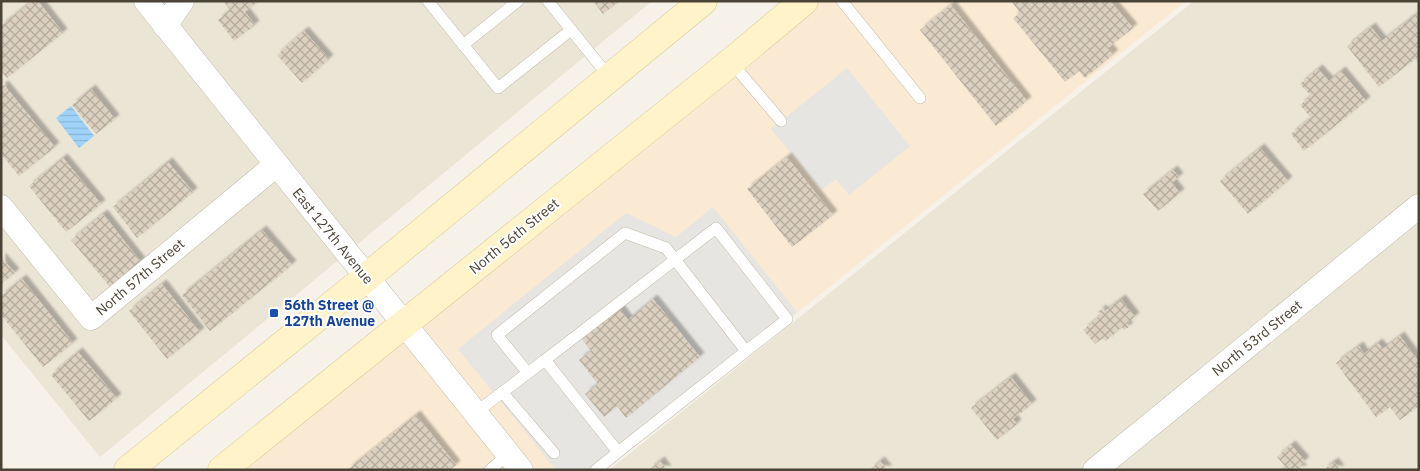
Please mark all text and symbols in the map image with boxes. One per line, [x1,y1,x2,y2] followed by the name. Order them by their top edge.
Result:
[289,184,378,288] street label: East 127th Avenue
[465,194,563,278] street label: North 56th Street
[92,235,188,319] street label: North 57th Street
[284,296,375,330] place label: 56th Street @ 127th Avenue
[1208,296,1306,380] street label: North 53rd Street
[268,307,280,319] marker: 56th Street @ 127th Avenue

